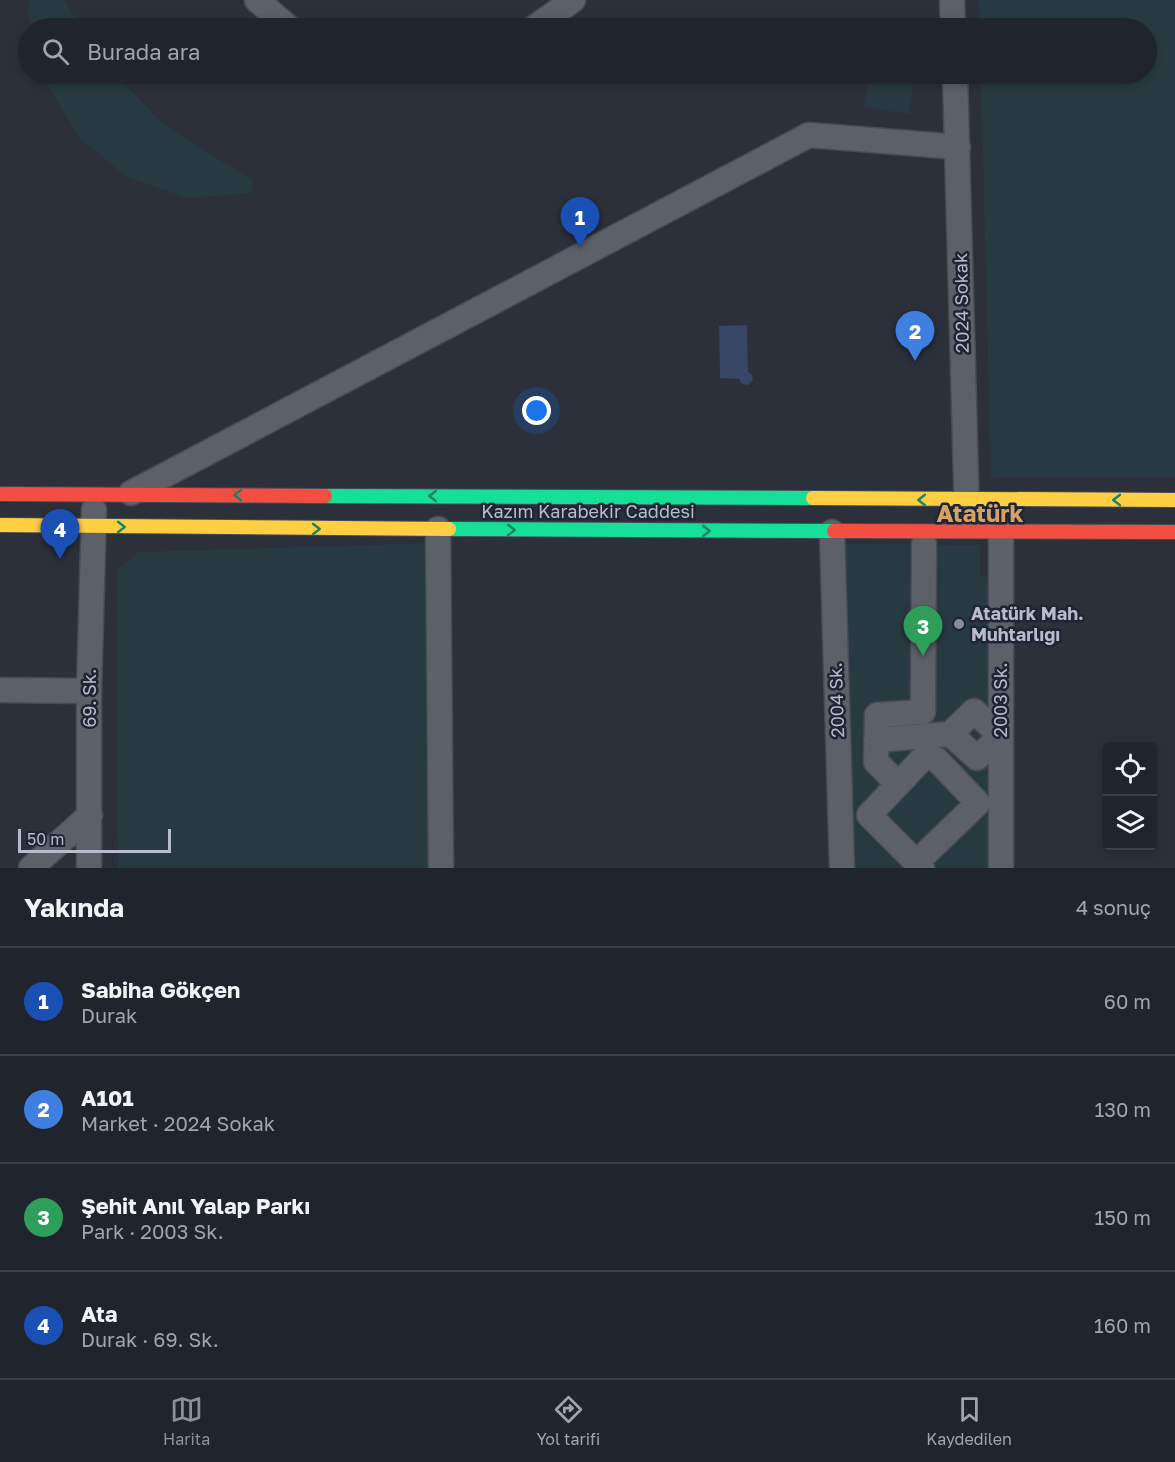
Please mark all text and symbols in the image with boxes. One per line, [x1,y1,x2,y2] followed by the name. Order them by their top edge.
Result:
[18,18,1157,84] search box
[39,35,72,68] icon: search
[87,38,201,65] text: Burada ara
[560,198,600,247] pin: 1
[949,253,973,353] street label: 2024 Sokak
[896,312,934,361] pin: 2
[522,396,551,425] your location
[233,489,242,501] one-way arrow
[428,490,437,502] one-way arrow
[917,494,926,506] one-way arrow
[1112,494,1121,506] one-way arrow
[937,498,1024,527] district label: Atatürk
[481,500,695,522] street label: Kazım Karabekir Caddesi
[40,510,80,559] pin: 4
[117,521,126,534] one-way arrow
[312,522,321,535] one-way arrow
[507,524,516,536] one-way arrow
[702,525,711,537] one-way arrow
[971,602,1084,645] place label: Atatürk Mah. Muhtarlığı
[904,606,942,656] pin: 3
[952,617,966,631] marker: Atatürk Mah. Muhtarlığı
[824,662,848,738] street label: 2004 Sk.
[989,662,1011,738] street label: 2003 Sk.
[78,669,100,727] street label: 69. Sk.
[1103,742,1157,850] map controls
[1103,742,1157,796] button: locate
[1103,796,1157,850] button: layers
[18,826,171,854] scale bar
[27,829,64,849] text: 50 m
[24,892,124,923] text: Yakında
[1076,895,1151,919] text: 4 sonuç
[81,976,240,1003] text: Sabiha Gökçen
[38,989,49,1013] text: 1
[1104,989,1151,1013] text: 60 m
[81,1003,137,1027] text: Durak
[81,1084,134,1111] text: A101
[37,1097,50,1121] text: 2
[1095,1097,1151,1121] text: 130 m
[81,1111,275,1135] text: Market · 2024 Sokak
[81,1192,310,1219] text: Şehit Anıl Yalap Parkı
[37,1205,50,1229] text: 3
[1095,1205,1151,1229] text: 150 m
[81,1219,224,1243] text: Park · 2003 Sk.
[81,1300,118,1327] text: Ata
[37,1313,50,1337] text: 4
[1094,1313,1151,1337] text: 160 m
[81,1327,219,1351] text: Durak · 69. Sk.
[163,1393,210,1449] tab: Harita
[536,1393,600,1449] tab: Yol tarifi
[926,1393,1012,1449] tab: Kaydedilen

